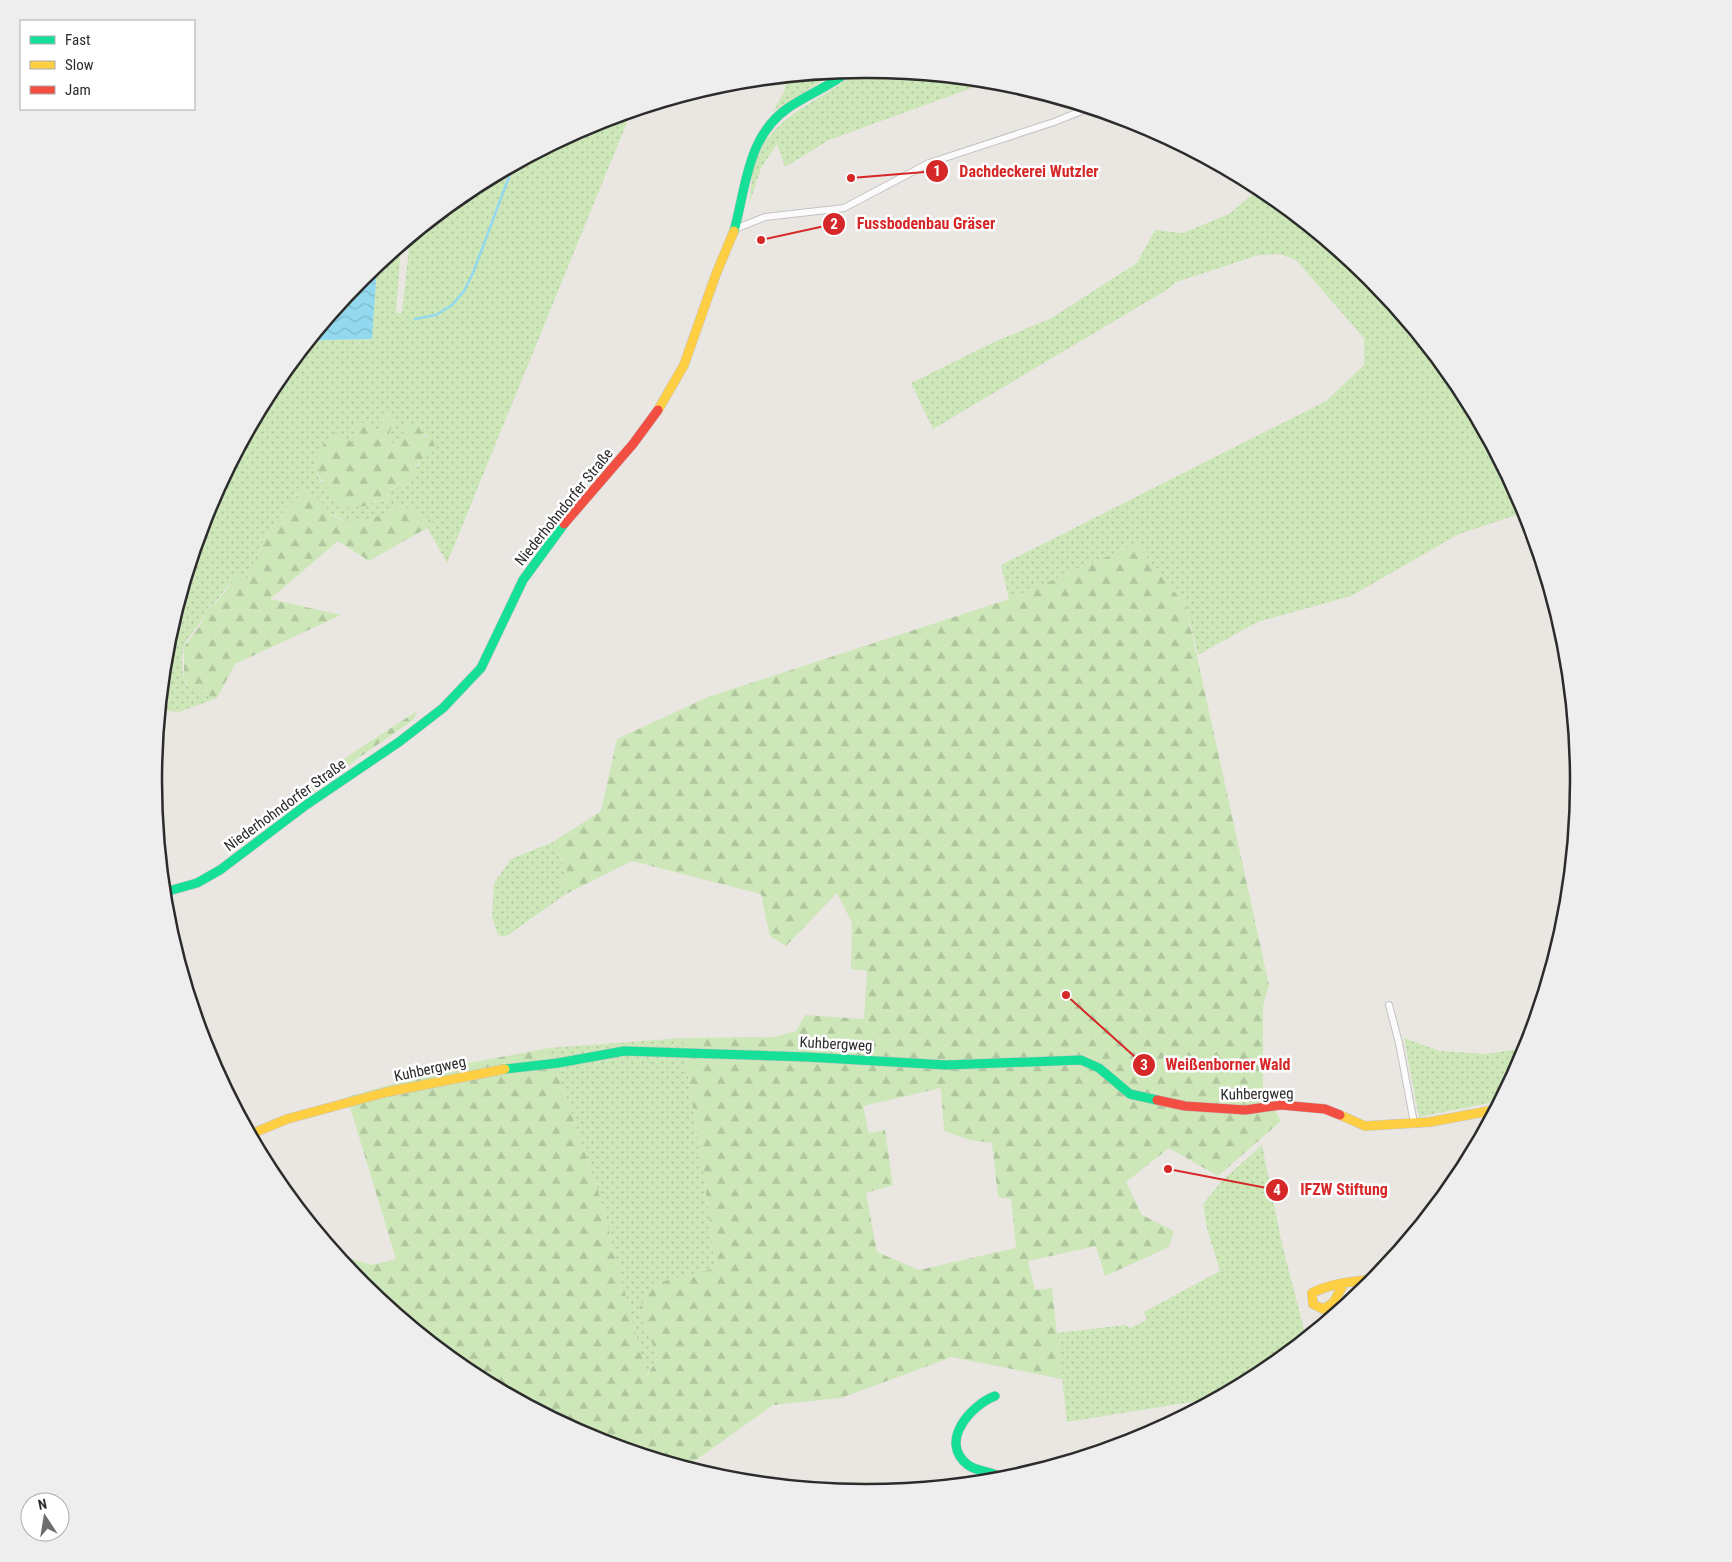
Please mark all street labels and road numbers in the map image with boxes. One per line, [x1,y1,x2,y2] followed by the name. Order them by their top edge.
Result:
[511,445,617,569] street label: Niederhohndorfer Straße
[221,755,349,855] street label: Niederhohndorfer Straße
[799,1033,873,1055] street label: Kuhbergweg
[392,1053,468,1085] street label: Kuhbergweg
[1220,1084,1294,1104] street label: Kuhbergweg

